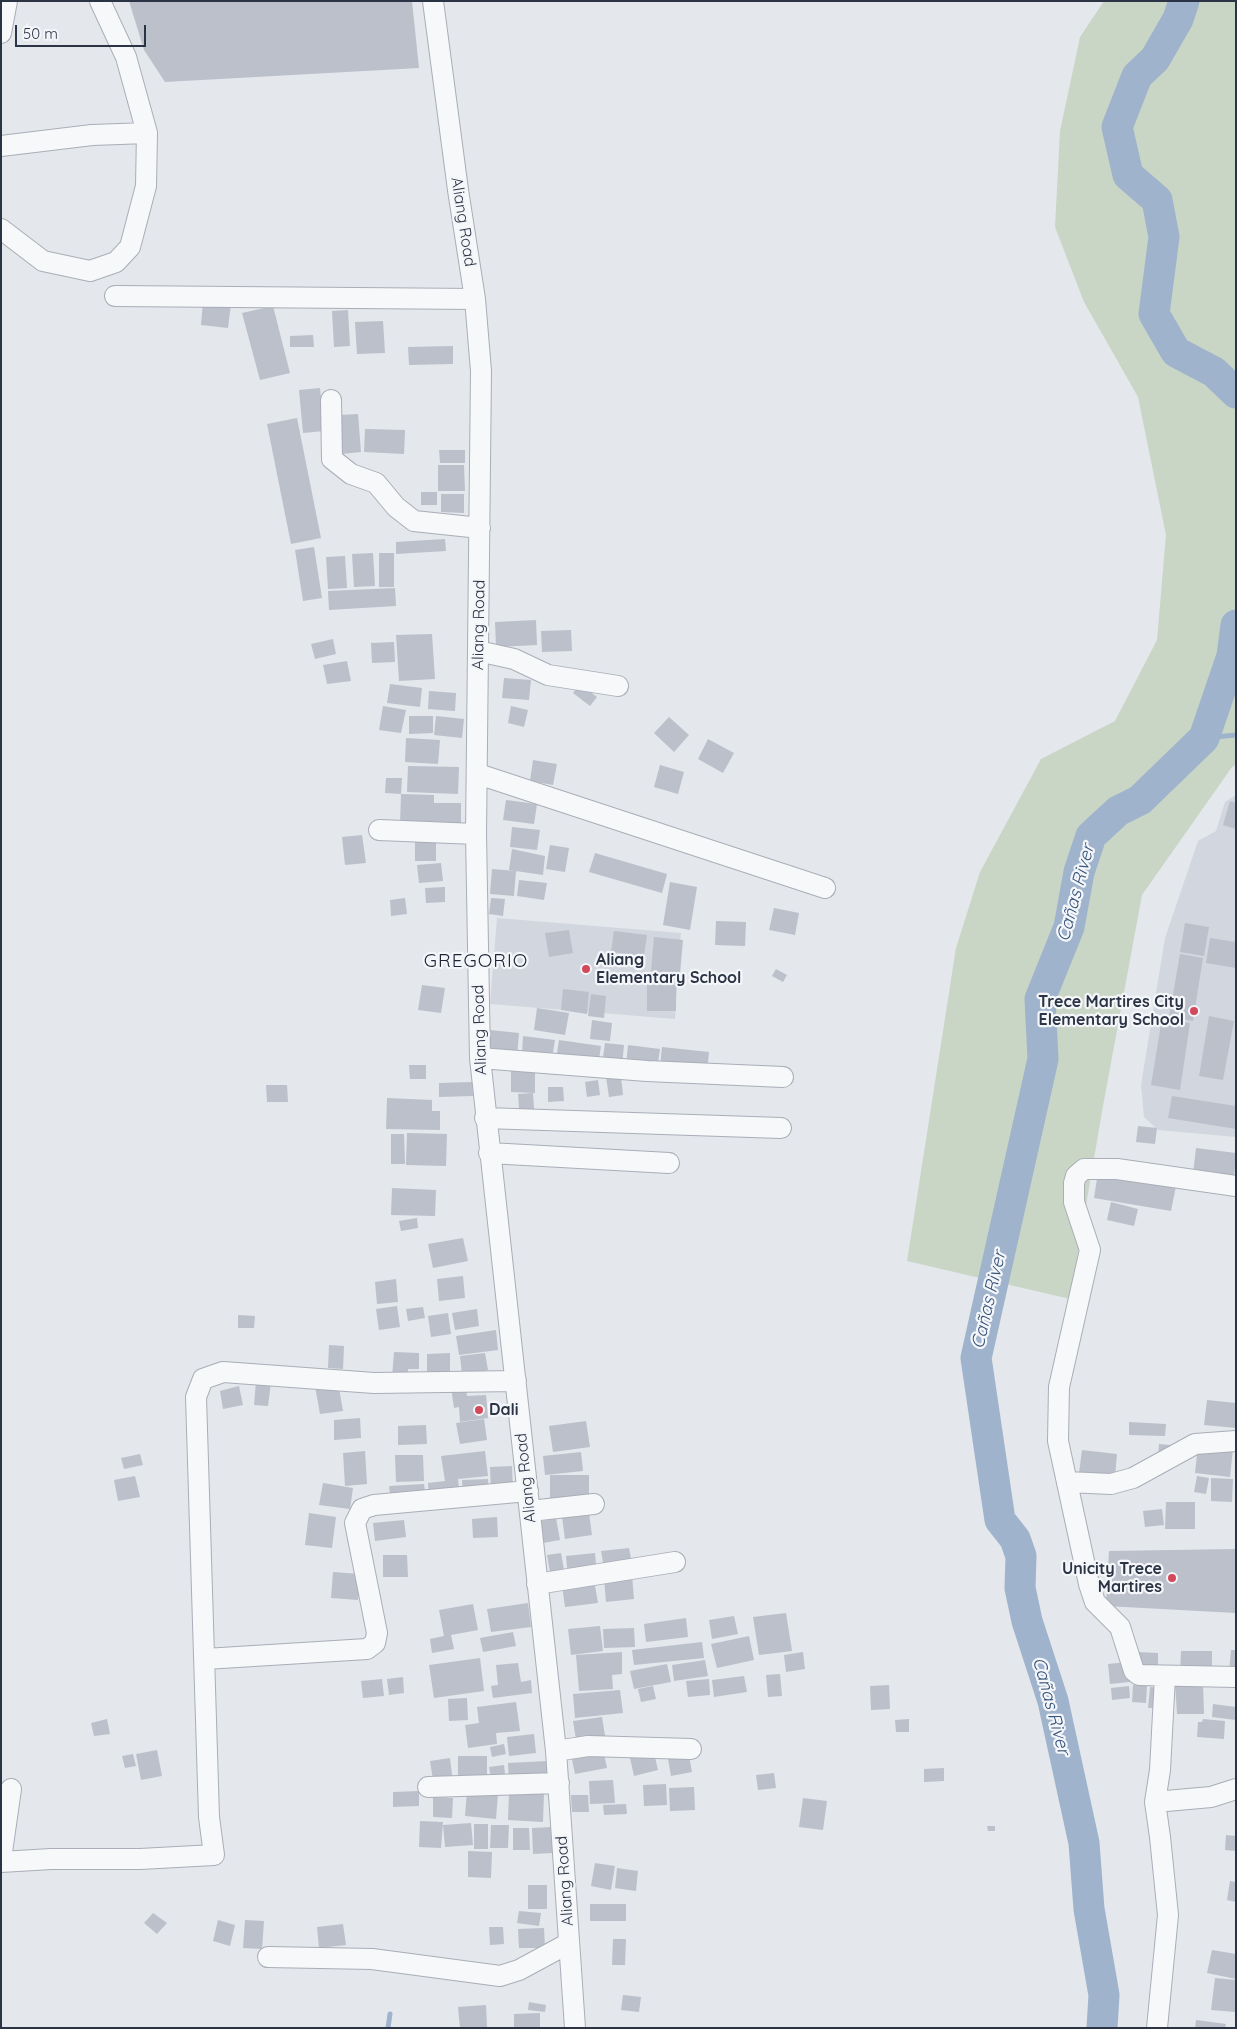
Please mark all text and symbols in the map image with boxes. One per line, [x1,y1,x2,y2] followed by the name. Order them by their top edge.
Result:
[18,15,149,47] scale bar
[23,24,58,43] text: 50 m
[446,176,480,268] street label: Aliang Road
[469,580,489,670] street label: Aliang Road
[1053,842,1099,944] water label: Cañas River
[423,950,529,972] district label: GREGORIO
[596,950,741,988] place label: Aliang Elementary School
[580,963,592,975] marker: Aliang Elementary School
[469,984,491,1076] street label: Aliang Road
[1038,992,1184,1030] place label: Trece Martires City Elementary School
[1188,1005,1200,1017] marker: Trece Martires City Elementary School
[967,1249,1011,1351] water label: Cañas River
[489,1400,519,1420] place label: Dali
[473,1404,485,1416] marker: Dali
[512,1432,540,1524] street label: Aliang Road
[1062,1559,1162,1597] place label: Unicity Trece Martires
[1166,1572,1178,1584] marker: Unicity Trece Martires
[1028,1655,1074,1757] water label: Cañas River
[552,1835,578,1927] street label: Aliang Road

